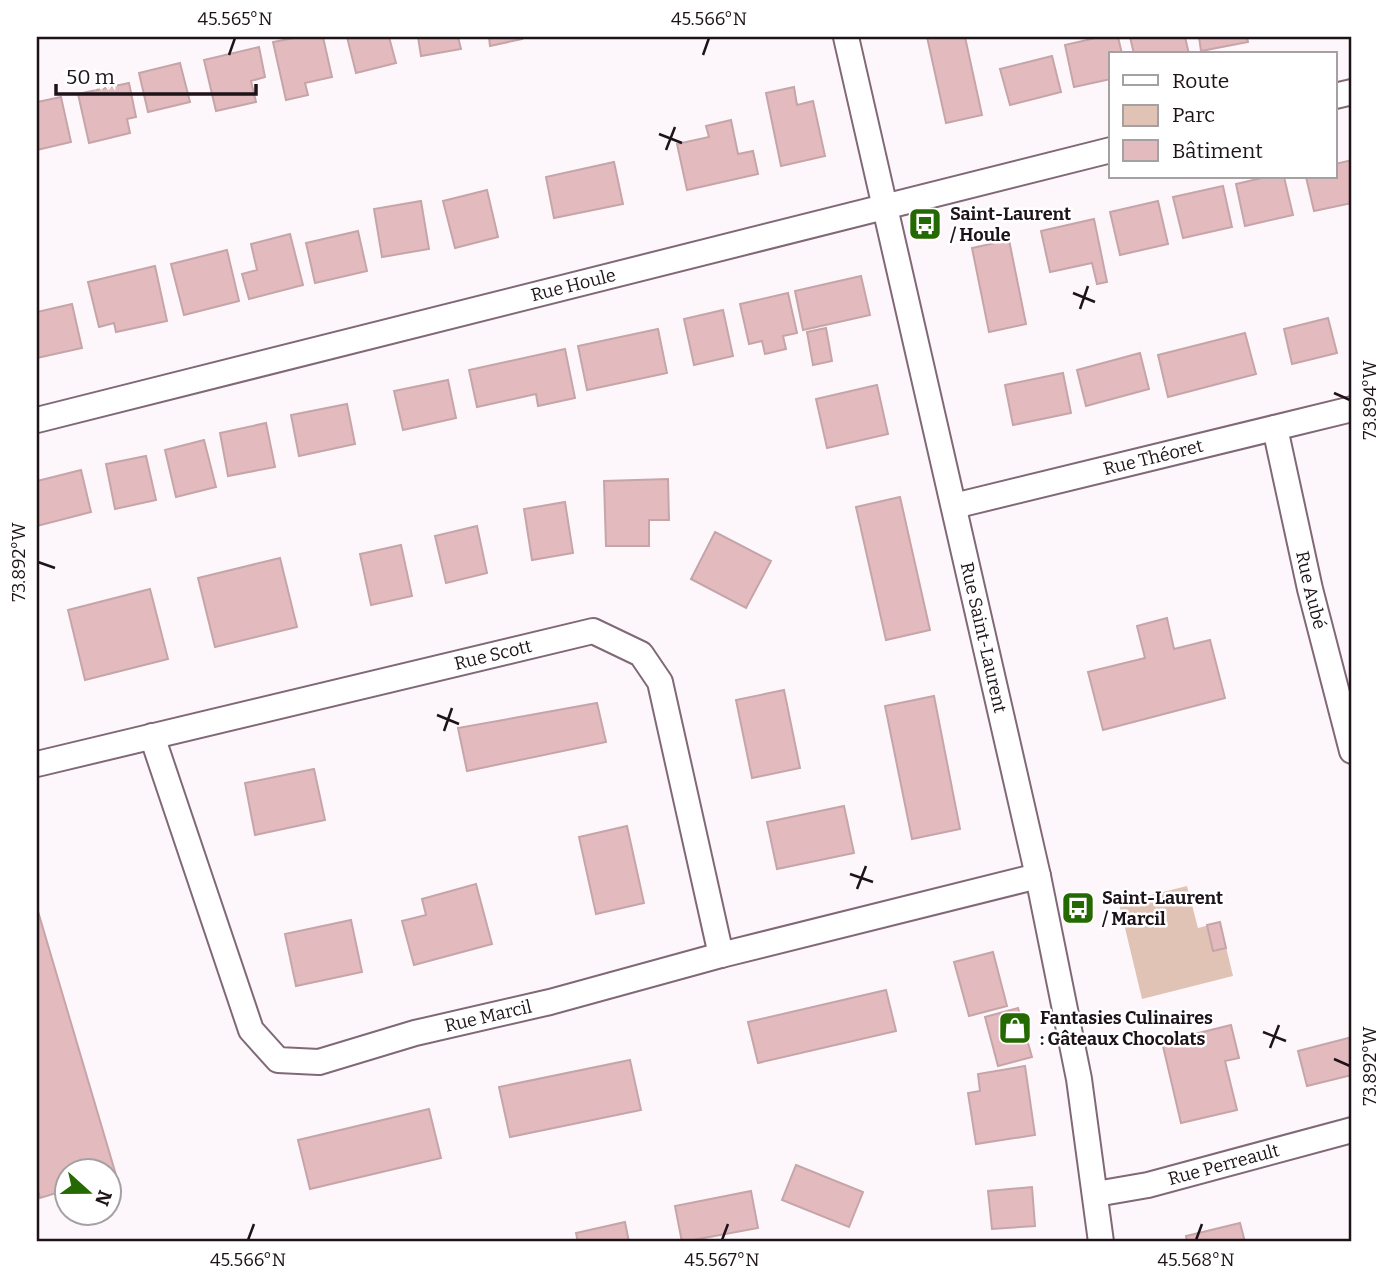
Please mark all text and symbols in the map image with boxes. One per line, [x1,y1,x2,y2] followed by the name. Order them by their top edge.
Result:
[198,8,272,30] text: 45.565°N
[671,8,747,30] text: 45.566°N
[56,52,256,96] scale bar
[1109,52,1336,178] legend
[66,64,115,90] text: 50 m
[1172,68,1229,94] text: Route
[1172,102,1215,128] text: Parc
[1172,138,1263,164] text: Bâtiment
[949,203,1071,246] place label: Saint-Laurent / Houle
[906,205,944,243] bus stop icon: Saint-Laurent / Houle
[529,264,618,306] street label: Rue Houle
[1359,360,1381,440] text: 73.894°W
[1101,435,1206,480] street label: Rue Théoret
[8,522,30,602] text: 73.892°W
[1291,549,1331,632] street label: Rue Aubé
[956,560,1011,715] street label: Rue Saint-Laurent
[452,635,535,675] street label: Rue Scott
[1101,887,1223,930] place label: Saint-Laurent / Marcil
[1059,889,1097,927] bus stop icon: Saint-Laurent / Marcil
[442,996,534,1037] street label: Rue Marcil
[1040,1007,1213,1050] place label: Fantasies Culinaires : Gâteaux Chocolats
[996,1009,1034,1047] shop icon: Fantasies Culinaires : Gâteaux Chocolats
[1359,1026,1381,1106] text: 73.892°W
[1165,1139,1282,1190] street label: Rue Perreault
[52,1156,122,1226] north arrow
[90,1187,117,1209] text: N
[210,1249,286,1271] text: 45.566°N
[684,1249,760,1271] text: 45.567°N
[1158,1249,1234,1271] text: 45.568°N

